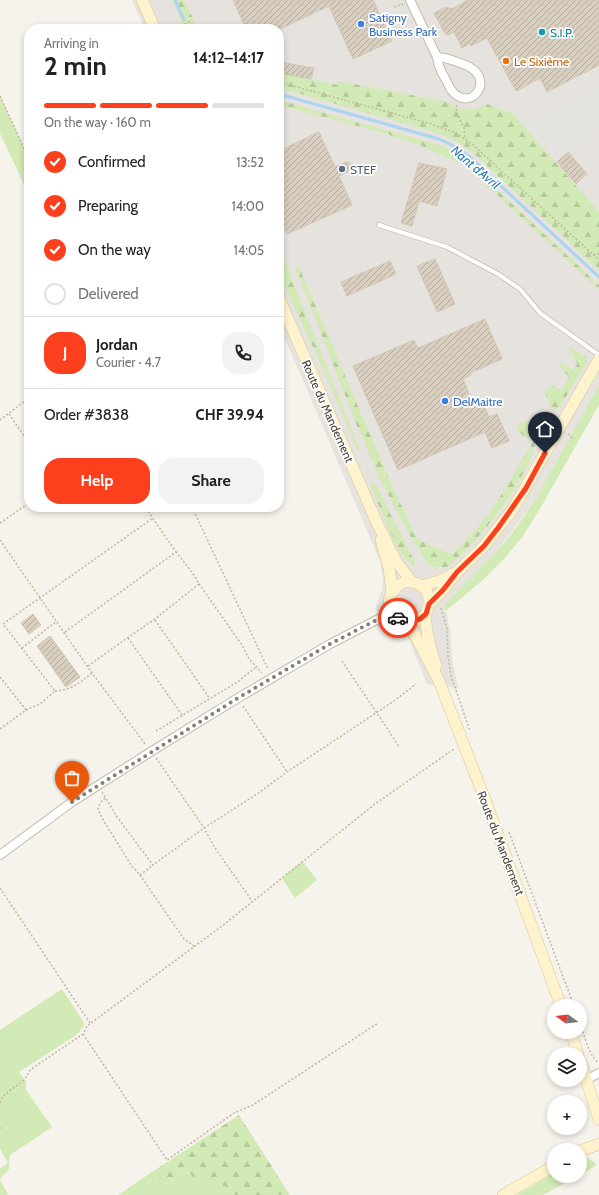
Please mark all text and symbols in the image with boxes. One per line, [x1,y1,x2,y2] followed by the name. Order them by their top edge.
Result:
[369,10,438,39] place label: Satigny Business Park
[356,19,366,29] marker: Satigny Business Park
[550,25,573,40] place label: S.I.P.
[537,27,547,37] marker: S.I.P.
[44,35,99,51] text: Arriving in
[193,49,264,67] text: 14:12–14:17
[44,50,107,82] text: 2 min
[514,54,569,69] place label: Le Sixième
[501,56,511,66] marker: Le Sixième
[44,114,151,130] text: On the way · 160 m
[448,142,504,192] water label: Nant d'Avril
[44,151,66,173] icon: check
[78,153,146,171] text: Confirmed
[236,154,264,170] text: 13:52
[350,162,377,177] place label: STEF
[337,164,347,174] marker: STEF
[44,195,66,217] icon: check
[78,197,138,215] text: Preparing
[231,198,264,214] text: 14:00
[44,239,66,261] icon: check
[78,241,151,259] text: On the way
[233,242,264,258] text: 14:05
[78,285,139,303] text: Delivered
[222,332,264,374] button: phone
[96,336,138,354] text: Jordan
[63,344,67,362] text: J
[96,354,161,370] text: Courier · 4.7
[299,357,357,465] street label: Route du Mandement
[453,394,502,409] place label: DelMaitre
[440,396,450,406] marker: DelMaitre
[44,406,129,424] text: Order #3838
[196,406,264,424] text: CHF 39.94
[528,412,562,453] pin
[534,418,556,440] icon: home
[44,458,150,504] button: Help
[158,458,264,504] button: Share
[378,598,418,638] courier
[387,607,409,629] icon: car
[55,761,89,802] pin
[61,767,83,789] icon: bag
[474,789,528,897] street label: Route du Mandement
[547,999,587,1039] north arrow
[547,999,587,1183] map controls
[547,1047,587,1087] button: layers
[547,1095,587,1135] button: +
[547,1143,587,1183] button: −

